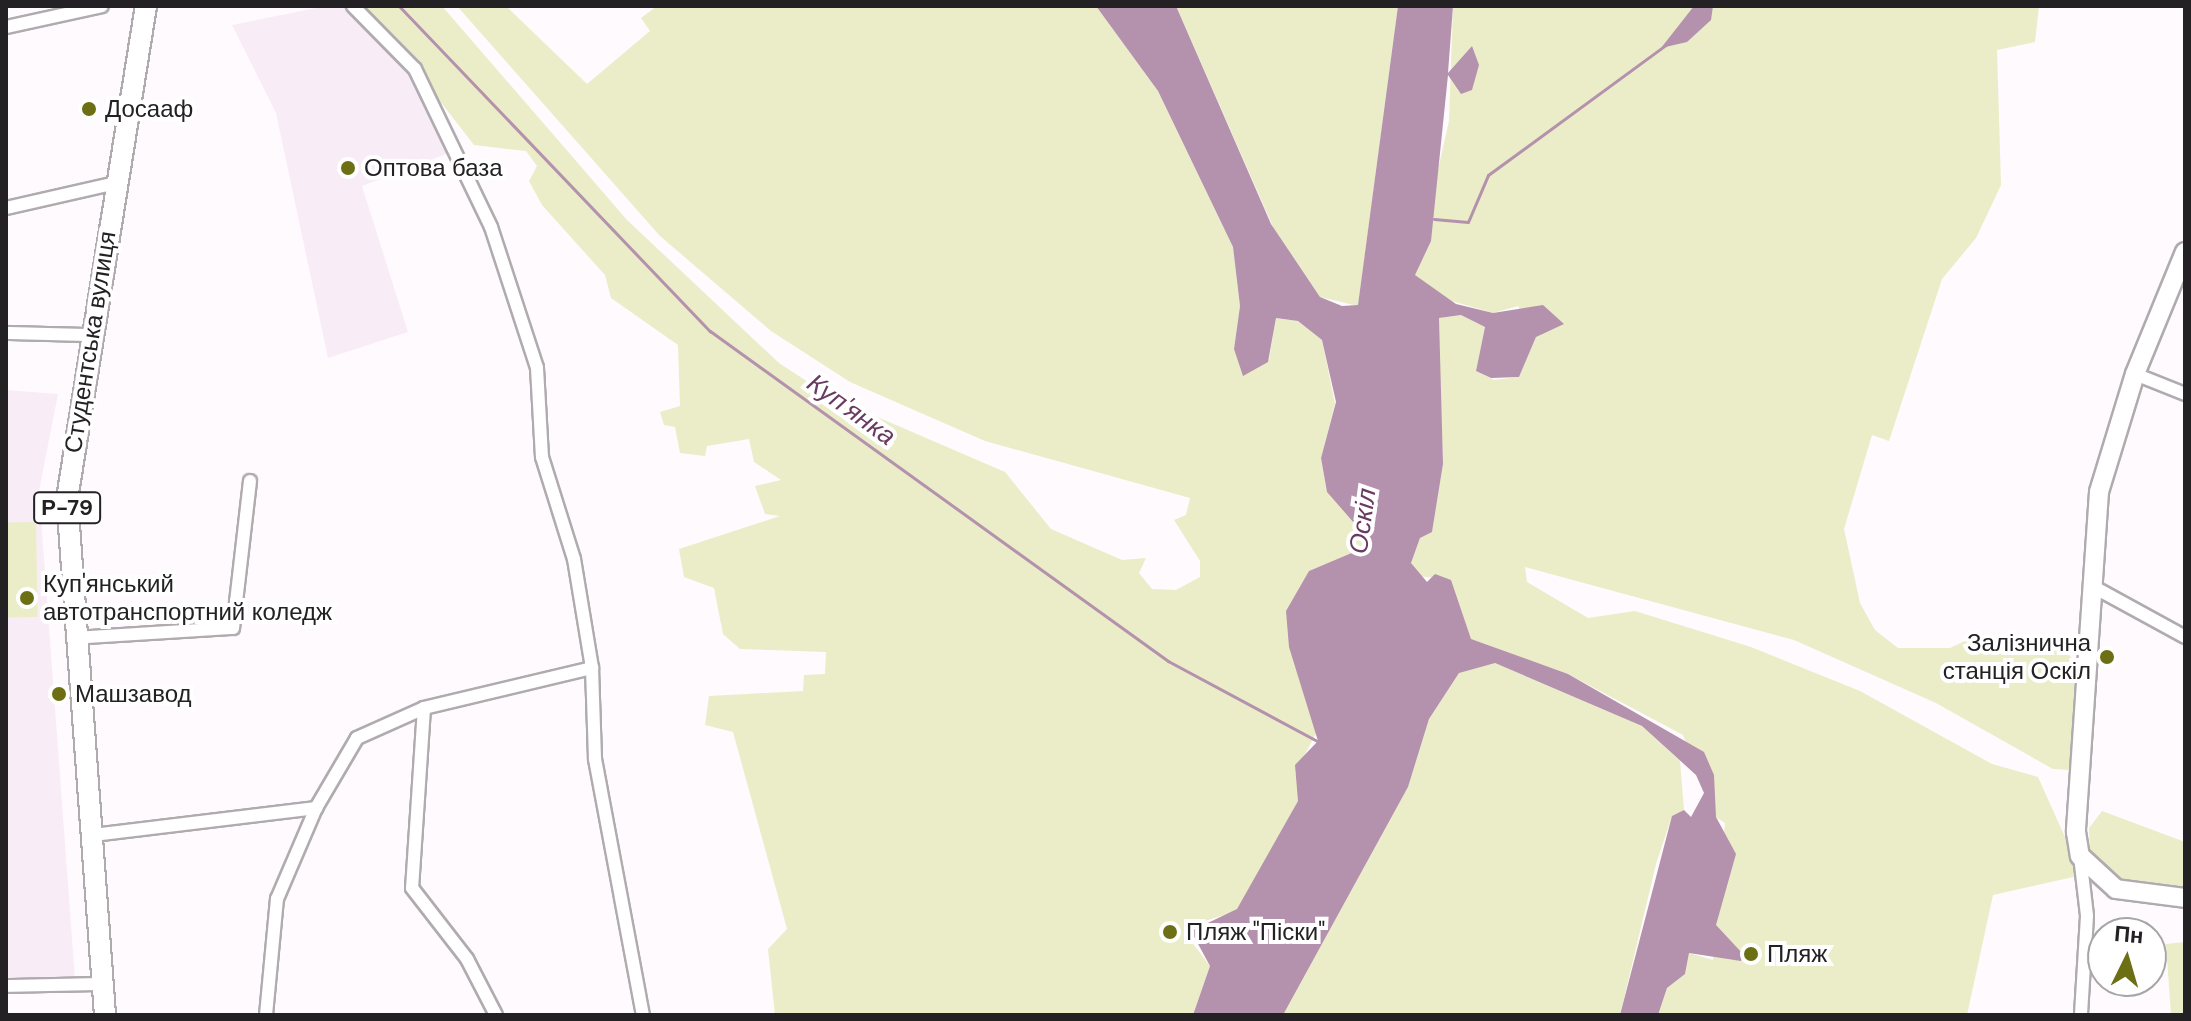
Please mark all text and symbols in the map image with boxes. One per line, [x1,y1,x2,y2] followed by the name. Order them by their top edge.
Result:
[105,95,193,123] place label: Досааф
[80,100,98,118] marker: Досааф
[364,154,503,182] place label: Оптова база
[339,159,357,177] marker: Оптова база
[58,229,122,455] street label: Студентська вулиця
[801,368,901,452] water label: Куп'янка
[1343,486,1383,556] water label: Оскіл
[33,490,101,526] road number: Р-79
[43,570,332,626] place label: Куп'янський автотранспортний коледж
[18,589,36,607] marker: Куп'янський автотранспортний коледж
[1943,629,2091,685] place label: Залізнична станція Оскіл
[2098,648,2116,666] marker: Залізнична станція Оскіл
[75,680,192,708] place label: Машзавод
[50,685,68,703] marker: Машзавод
[2087,917,2167,997] north arrow
[1186,918,1325,946] place label: Пляж "Піски"
[2113,919,2145,950] text: Пн
[1161,923,1179,941] marker: Пляж "Піски"
[1767,940,1827,968] place label: Пляж
[1742,945,1760,963] marker: Пляж

